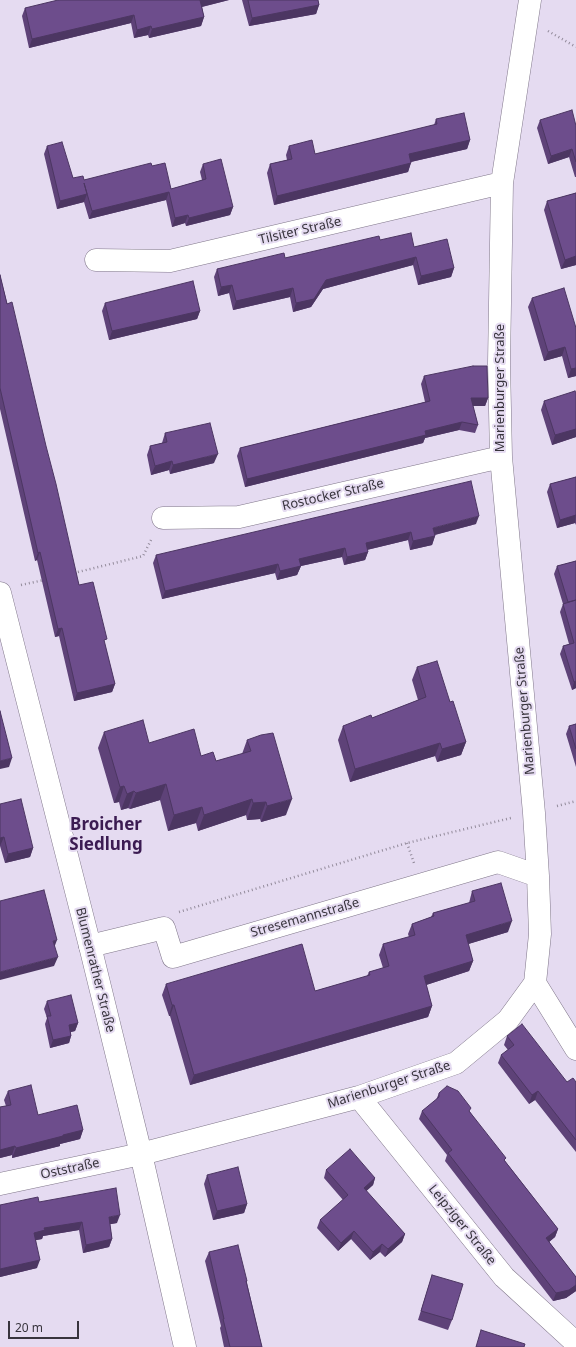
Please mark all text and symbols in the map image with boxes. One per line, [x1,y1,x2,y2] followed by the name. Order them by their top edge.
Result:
[257,214,343,248] street label: Tilsiter Straße
[492,324,508,452] street label: Marienburger Straße
[281,476,385,514] street label: Rostocker Straße
[512,646,538,776] street label: Marienburger Straße
[69,815,143,855] district label: Broicher Siedlung
[249,895,361,941] street label: Stresemannstraße
[72,906,118,1034] street label: Blumenrather Straße
[326,1058,452,1112] street label: Marienburger Straße
[39,1155,101,1183] street label: Oststraße
[425,1182,499,1268] street label: Leipziger Straße
[10,1313,81,1339] scale bar
[15,1319,43,1336] text: 20 m

